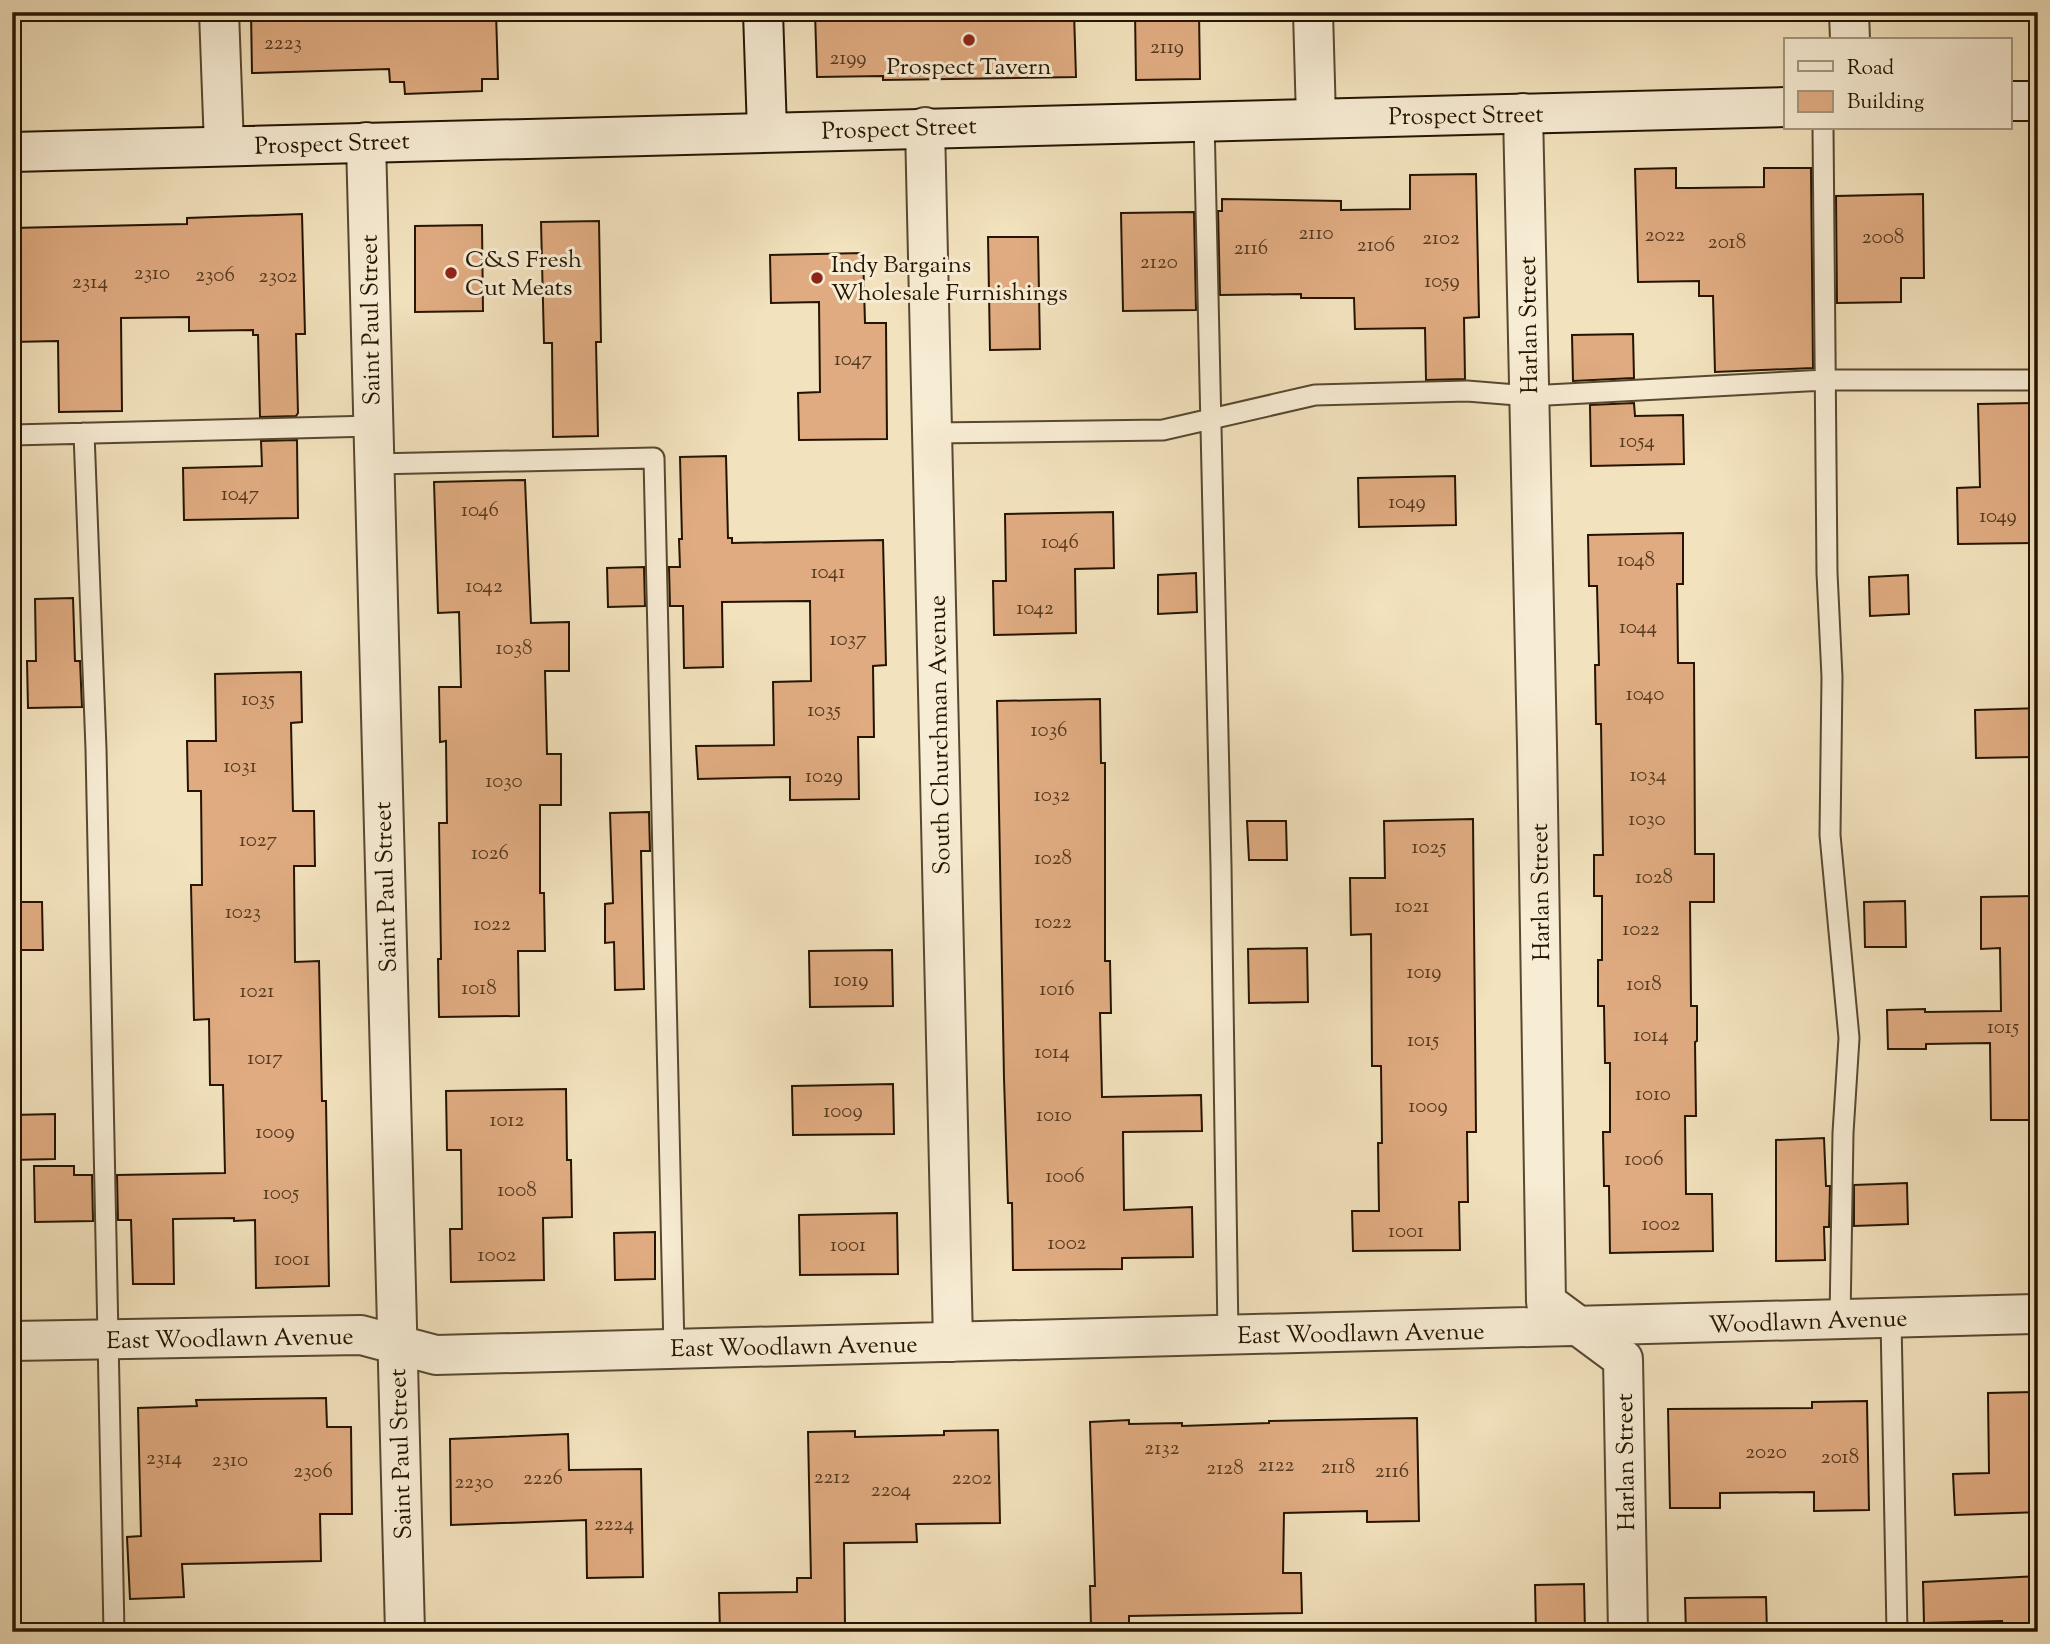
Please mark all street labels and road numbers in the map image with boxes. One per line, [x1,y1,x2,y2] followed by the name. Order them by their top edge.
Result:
[1388,99,1544,135] street label: Prospect Street
[821,110,977,150] street label: Prospect Street
[254,125,410,165] street label: Prospect Street
[354,234,390,406] street label: Saint Paul Street
[1512,256,1548,394] street label: Harlan Street
[922,595,960,875] street label: South Churchman Avenue
[367,801,407,973] street label: Saint Paul Street
[1524,823,1560,961] street label: Harlan Street
[1708,1303,1908,1343] street label: Woodlawn Avenue
[1237,1316,1485,1354] street label: East Woodlawn Avenue
[106,1321,354,1359] street label: East Woodlawn Avenue
[670,1329,918,1367] street label: East Woodlawn Avenue
[382,1368,422,1540] street label: Saint Paul Street
[1609,1393,1645,1531] street label: Harlan Street

